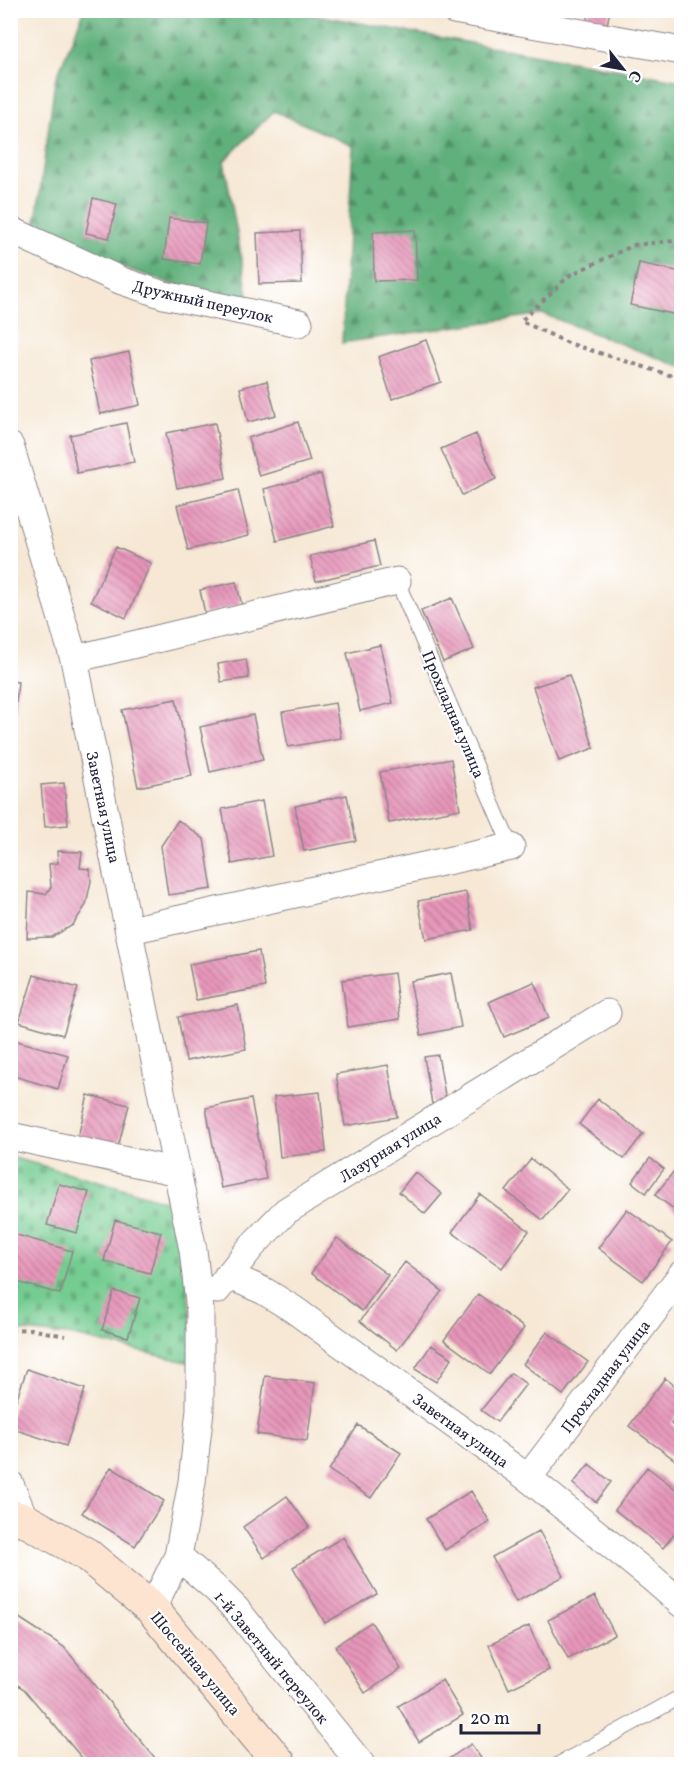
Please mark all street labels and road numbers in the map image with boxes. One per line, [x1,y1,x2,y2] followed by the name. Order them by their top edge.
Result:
[130,276,275,330] street label: Дружный переулок
[415,648,489,782] street label: Прохладная улица
[79,749,125,865] street label: Заветная улица
[336,1108,446,1189] street label: Лазурная улица
[557,1316,657,1438] street label: Прохладная улица
[407,1389,512,1474] street label: Заветная улица
[208,1587,333,1730] street label: 1-й Заветный переулок
[144,1608,245,1721] street label: Шоссейная улица

